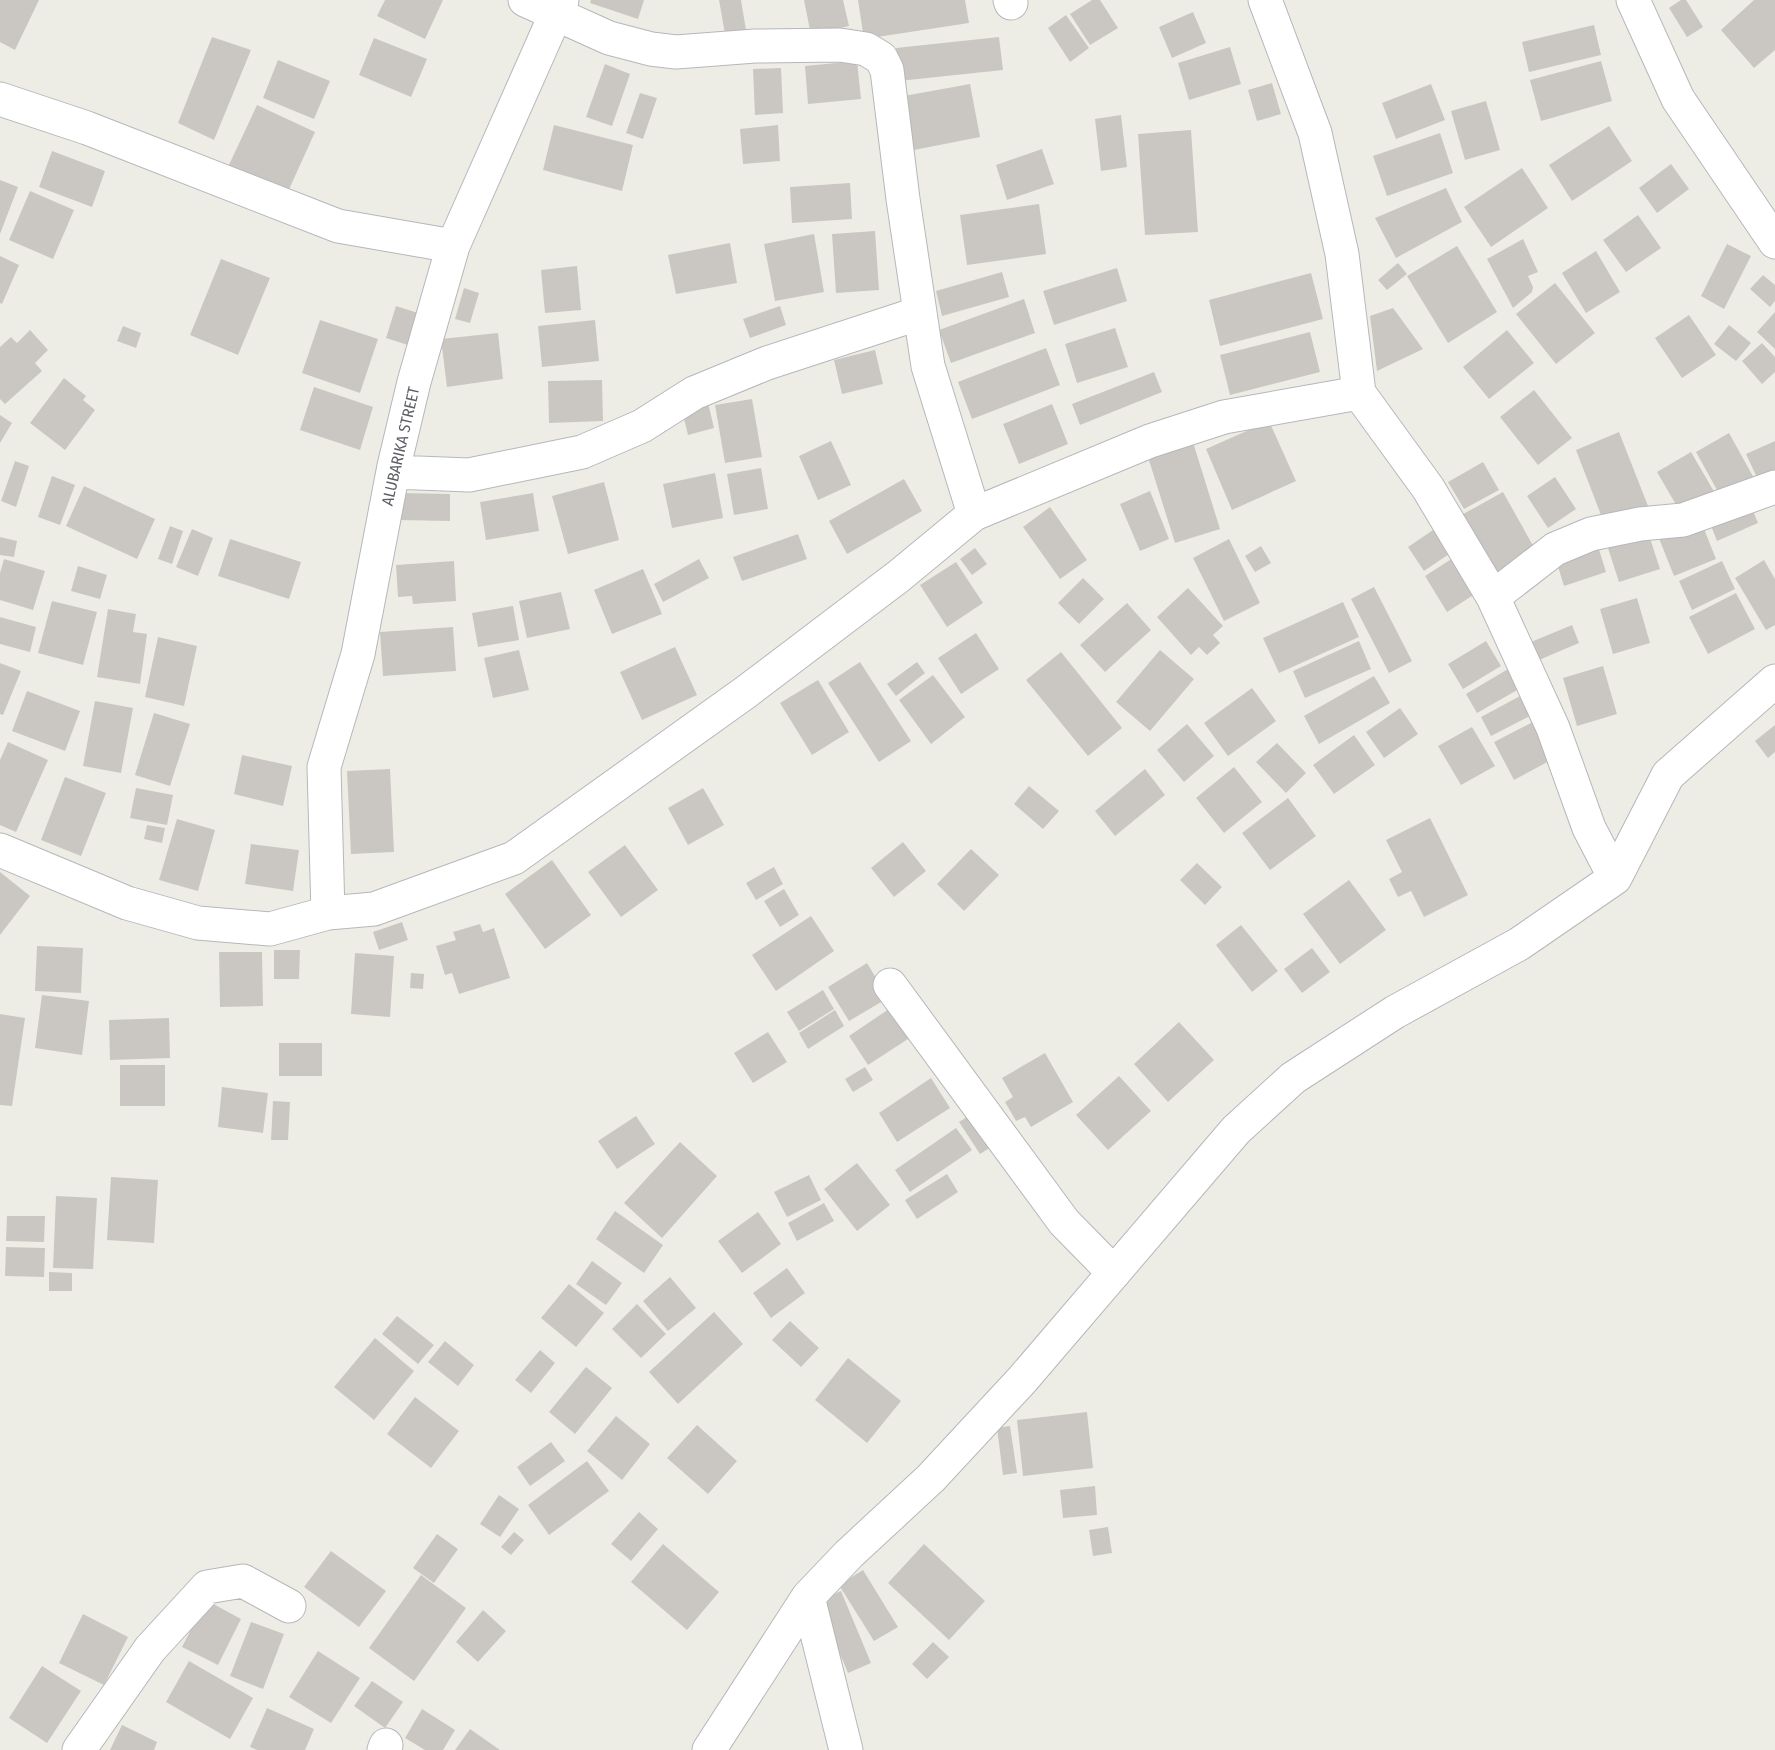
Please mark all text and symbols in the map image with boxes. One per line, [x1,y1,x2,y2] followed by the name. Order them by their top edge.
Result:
[378,384,424,507] street label: ALUBARIKA STREET

